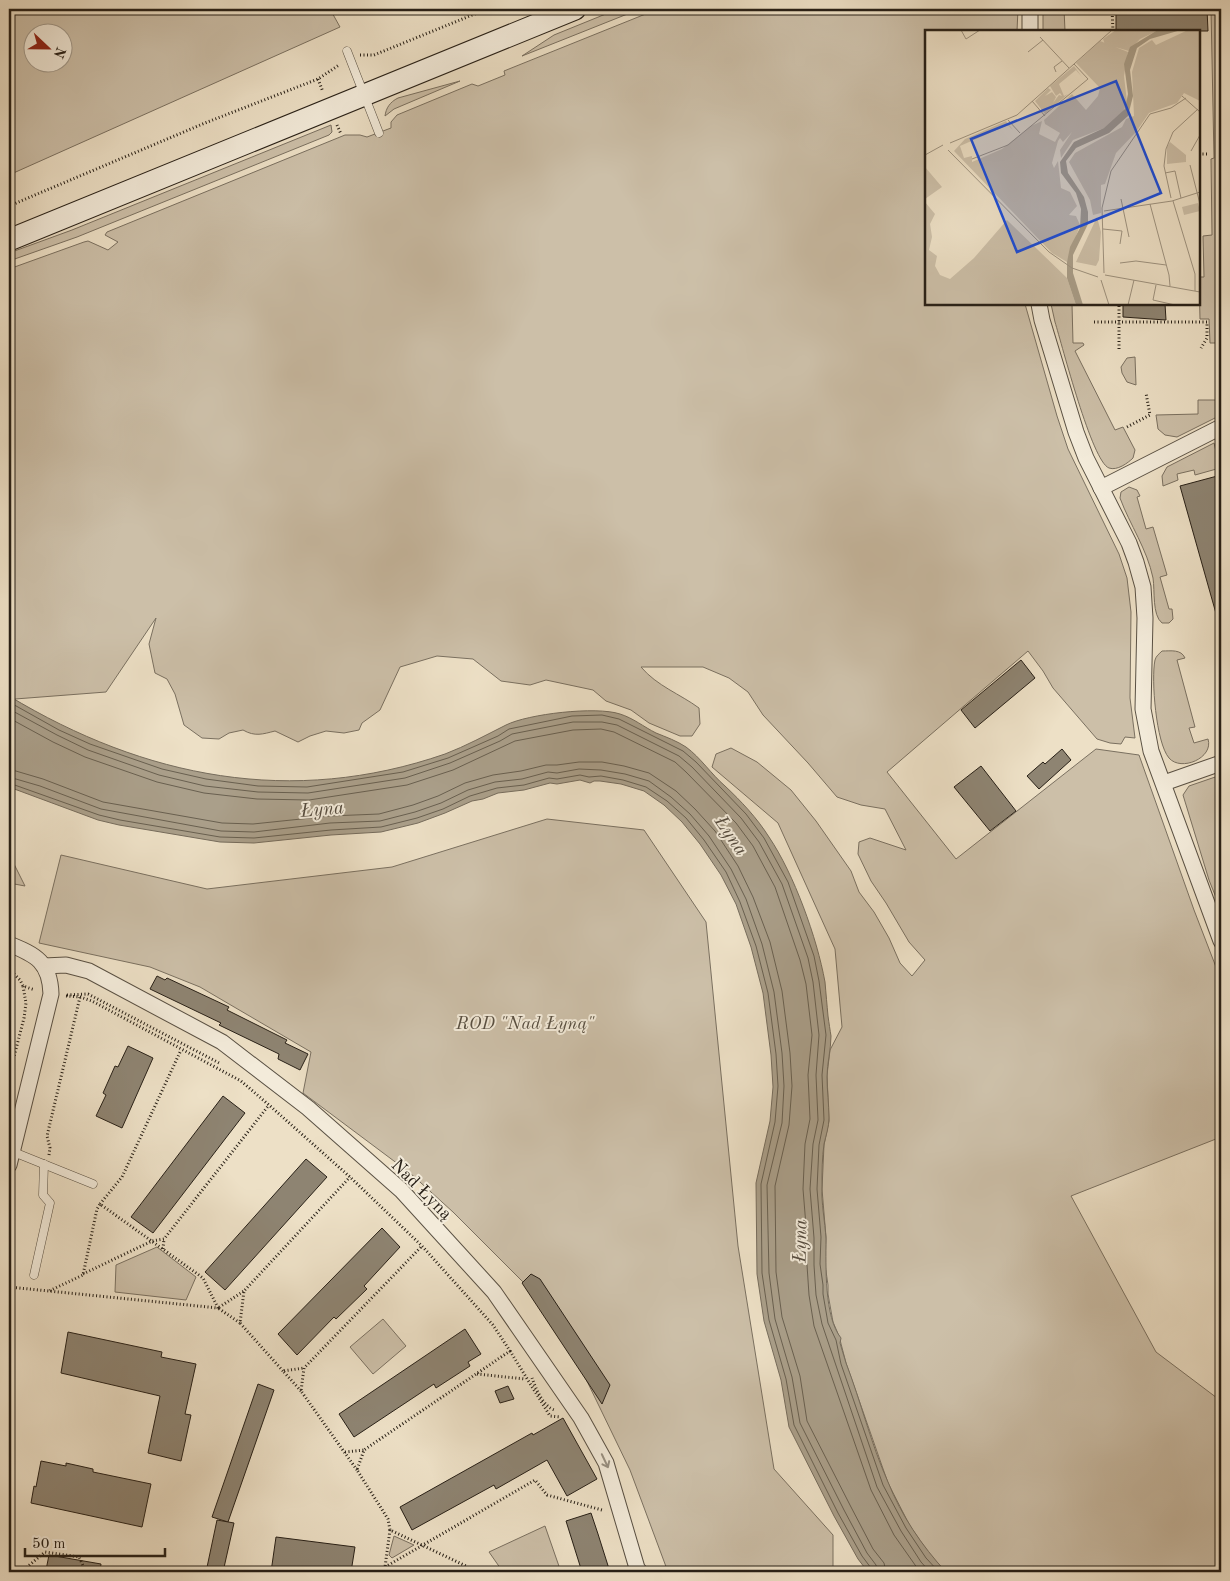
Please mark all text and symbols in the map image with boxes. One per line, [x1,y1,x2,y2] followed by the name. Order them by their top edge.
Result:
[22,22,72,72] north arrow
[925,30,1200,305] inset map
[51,45,68,60] text: N
[299,799,345,822] water label: Łyna
[709,812,750,860] water label: Łyna
[455,1015,595,1033] park label: ROD "Nad Łyną"
[387,1156,455,1224] street label: Nad Łyną
[792,1219,811,1264] water label: Łyna
[600,1453,610,1468] one-way arrow
[25,1526,165,1558] scale bar
[32,1537,66,1552] text: 50 m

